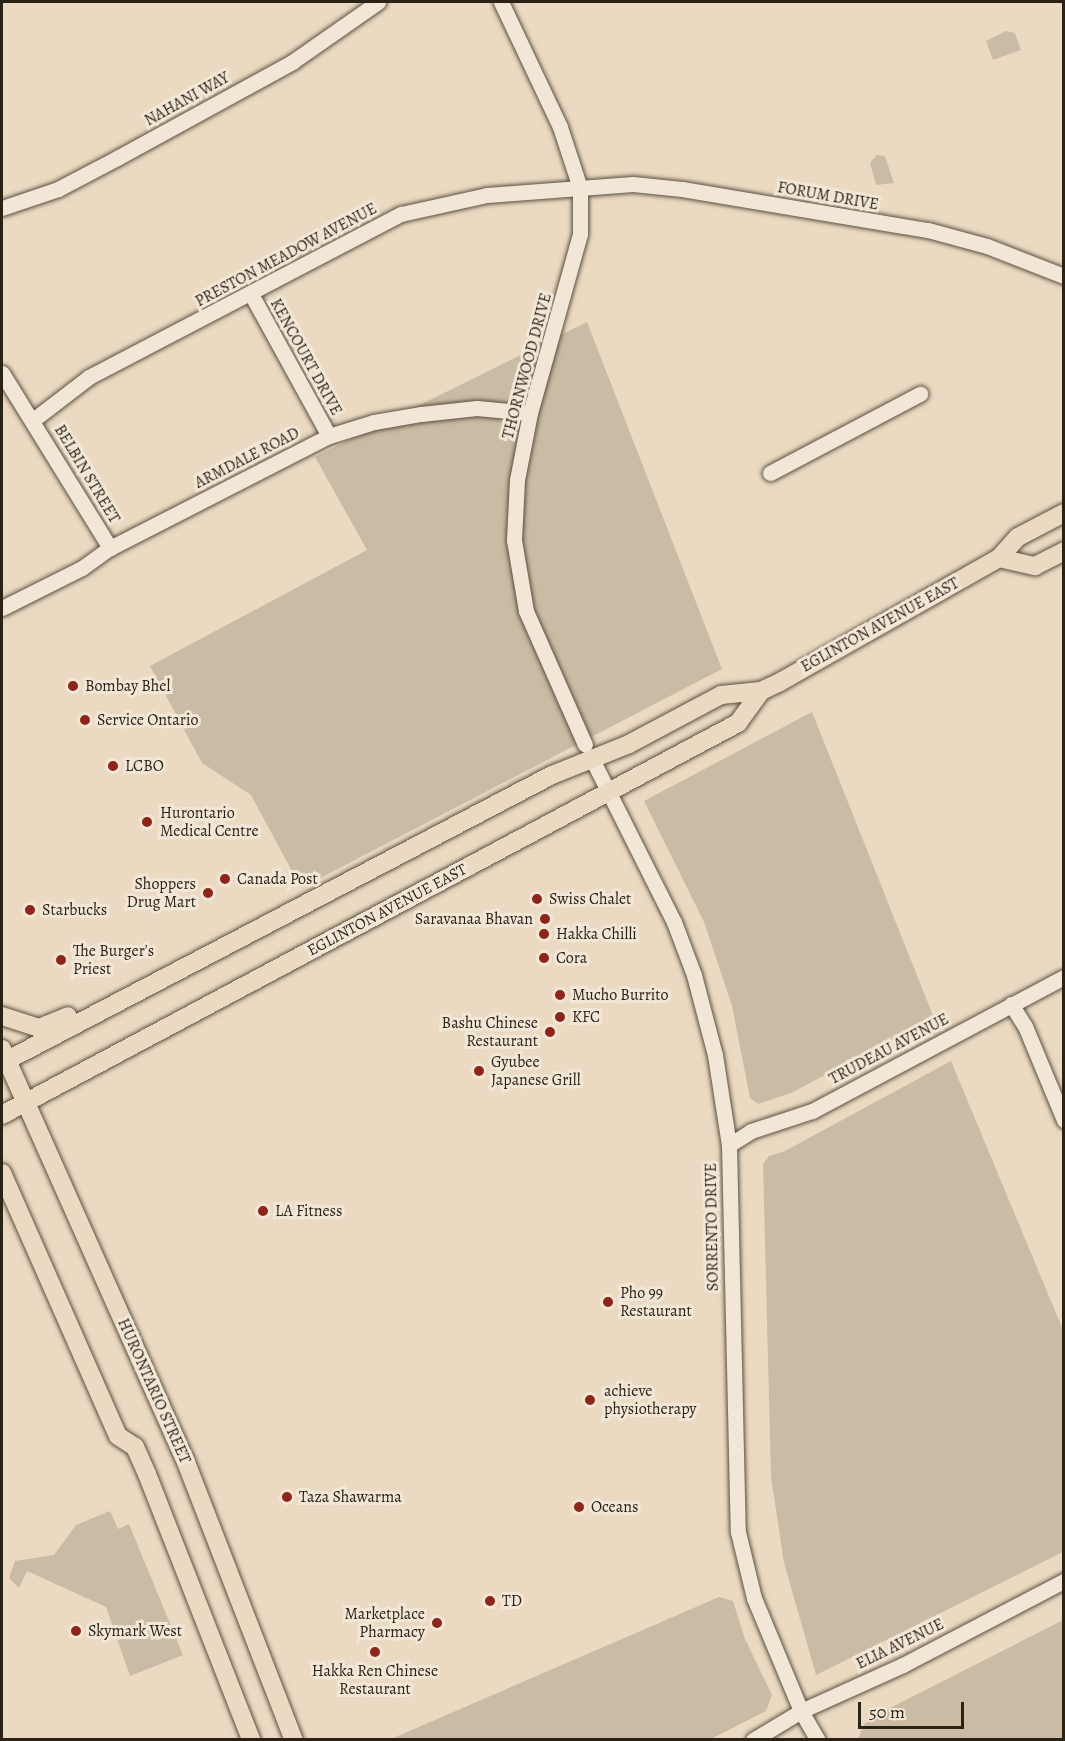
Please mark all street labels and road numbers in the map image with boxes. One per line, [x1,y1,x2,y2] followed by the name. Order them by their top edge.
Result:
[141,68,233,130] street label: NAHANI WAY
[776,178,880,214] street label: FORUM DRIVE
[192,199,380,311] street label: PRESTON MEADOW AVENUE
[498,291,556,441] street label: THORNWOOD DRIVE
[266,295,346,419] street label: KENCOURT DRIVE
[50,421,124,527] street label: BELBIN STREET
[192,423,302,493] street label: ARMDALE ROAD
[798,574,962,676] street label: EGLINTON AVENUE EAST
[304,860,470,960] street label: EGLINTON AVENUE EAST
[826,1009,952,1089] street label: TRUDEAU AVENUE
[701,1163,723,1291] street label: SORRENTO DRIVE
[113,1315,195,1467] street label: HURONTARIO STREET
[853,1615,947,1673] street label: ELIA AVENUE

